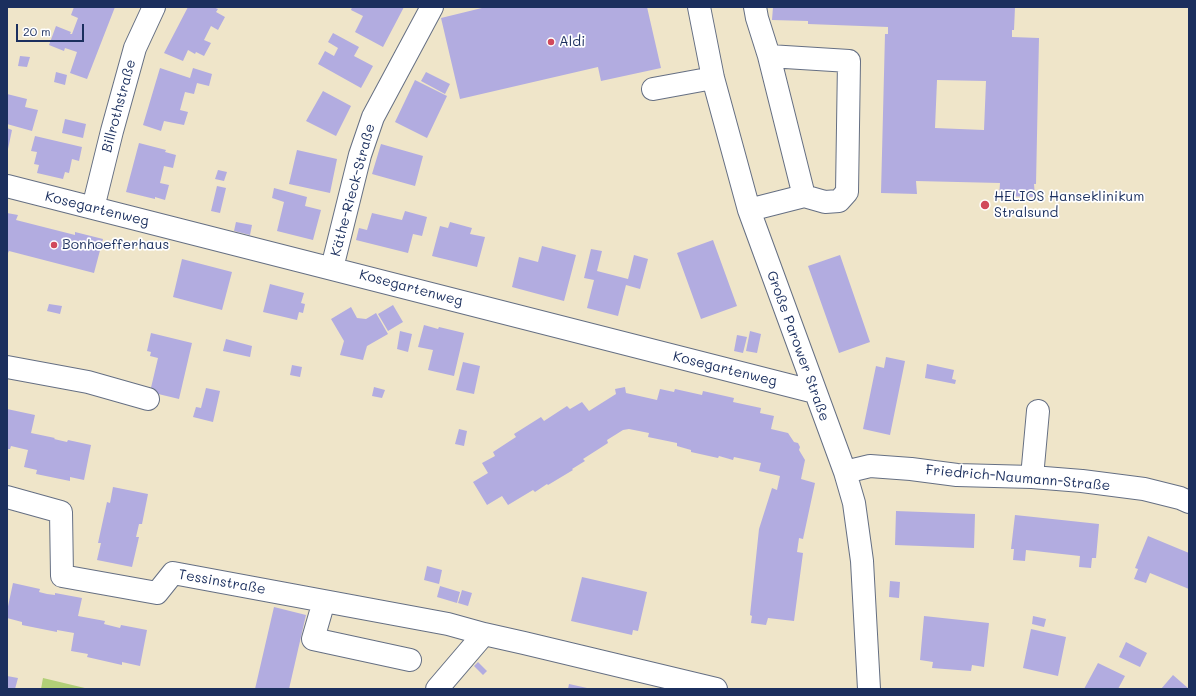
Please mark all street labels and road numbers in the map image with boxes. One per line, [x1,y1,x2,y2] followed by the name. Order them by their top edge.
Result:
[99,58,139,154] street label: Billrothstraße
[327,122,379,258] street label: Käthe-Rieck-Straße
[43,188,151,230] street label: Kosegartenweg
[357,266,465,310] street label: Kosegartenweg
[763,269,833,423] street label: Große Parower Straße
[671,348,779,390] street label: Kosegartenweg
[925,462,1111,494] street label: Friedrich-Naumann-Straße
[177,566,267,598] street label: Tessinstraße

